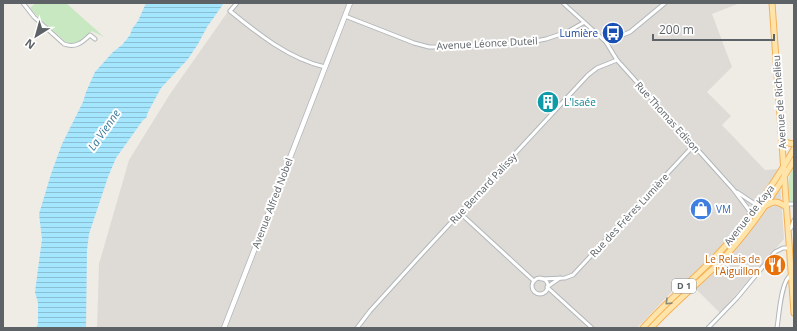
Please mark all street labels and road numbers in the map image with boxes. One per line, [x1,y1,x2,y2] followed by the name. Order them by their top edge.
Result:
[436,33,538,53] street label: Avenue Léonce Duteil
[769,55,789,149] street label: Avenue de Richelieu
[632,78,704,156] street label: Rue Thomas Edison
[446,149,520,227] street label: Rue Bernard Palissy
[248,156,296,250] street label: Avenue Alfred Nobel
[586,170,672,260] street label: Rue des Frères Lumière
[721,182,777,248] street label: Avenue de Kaya
[672,279,696,293] road number: D 1

